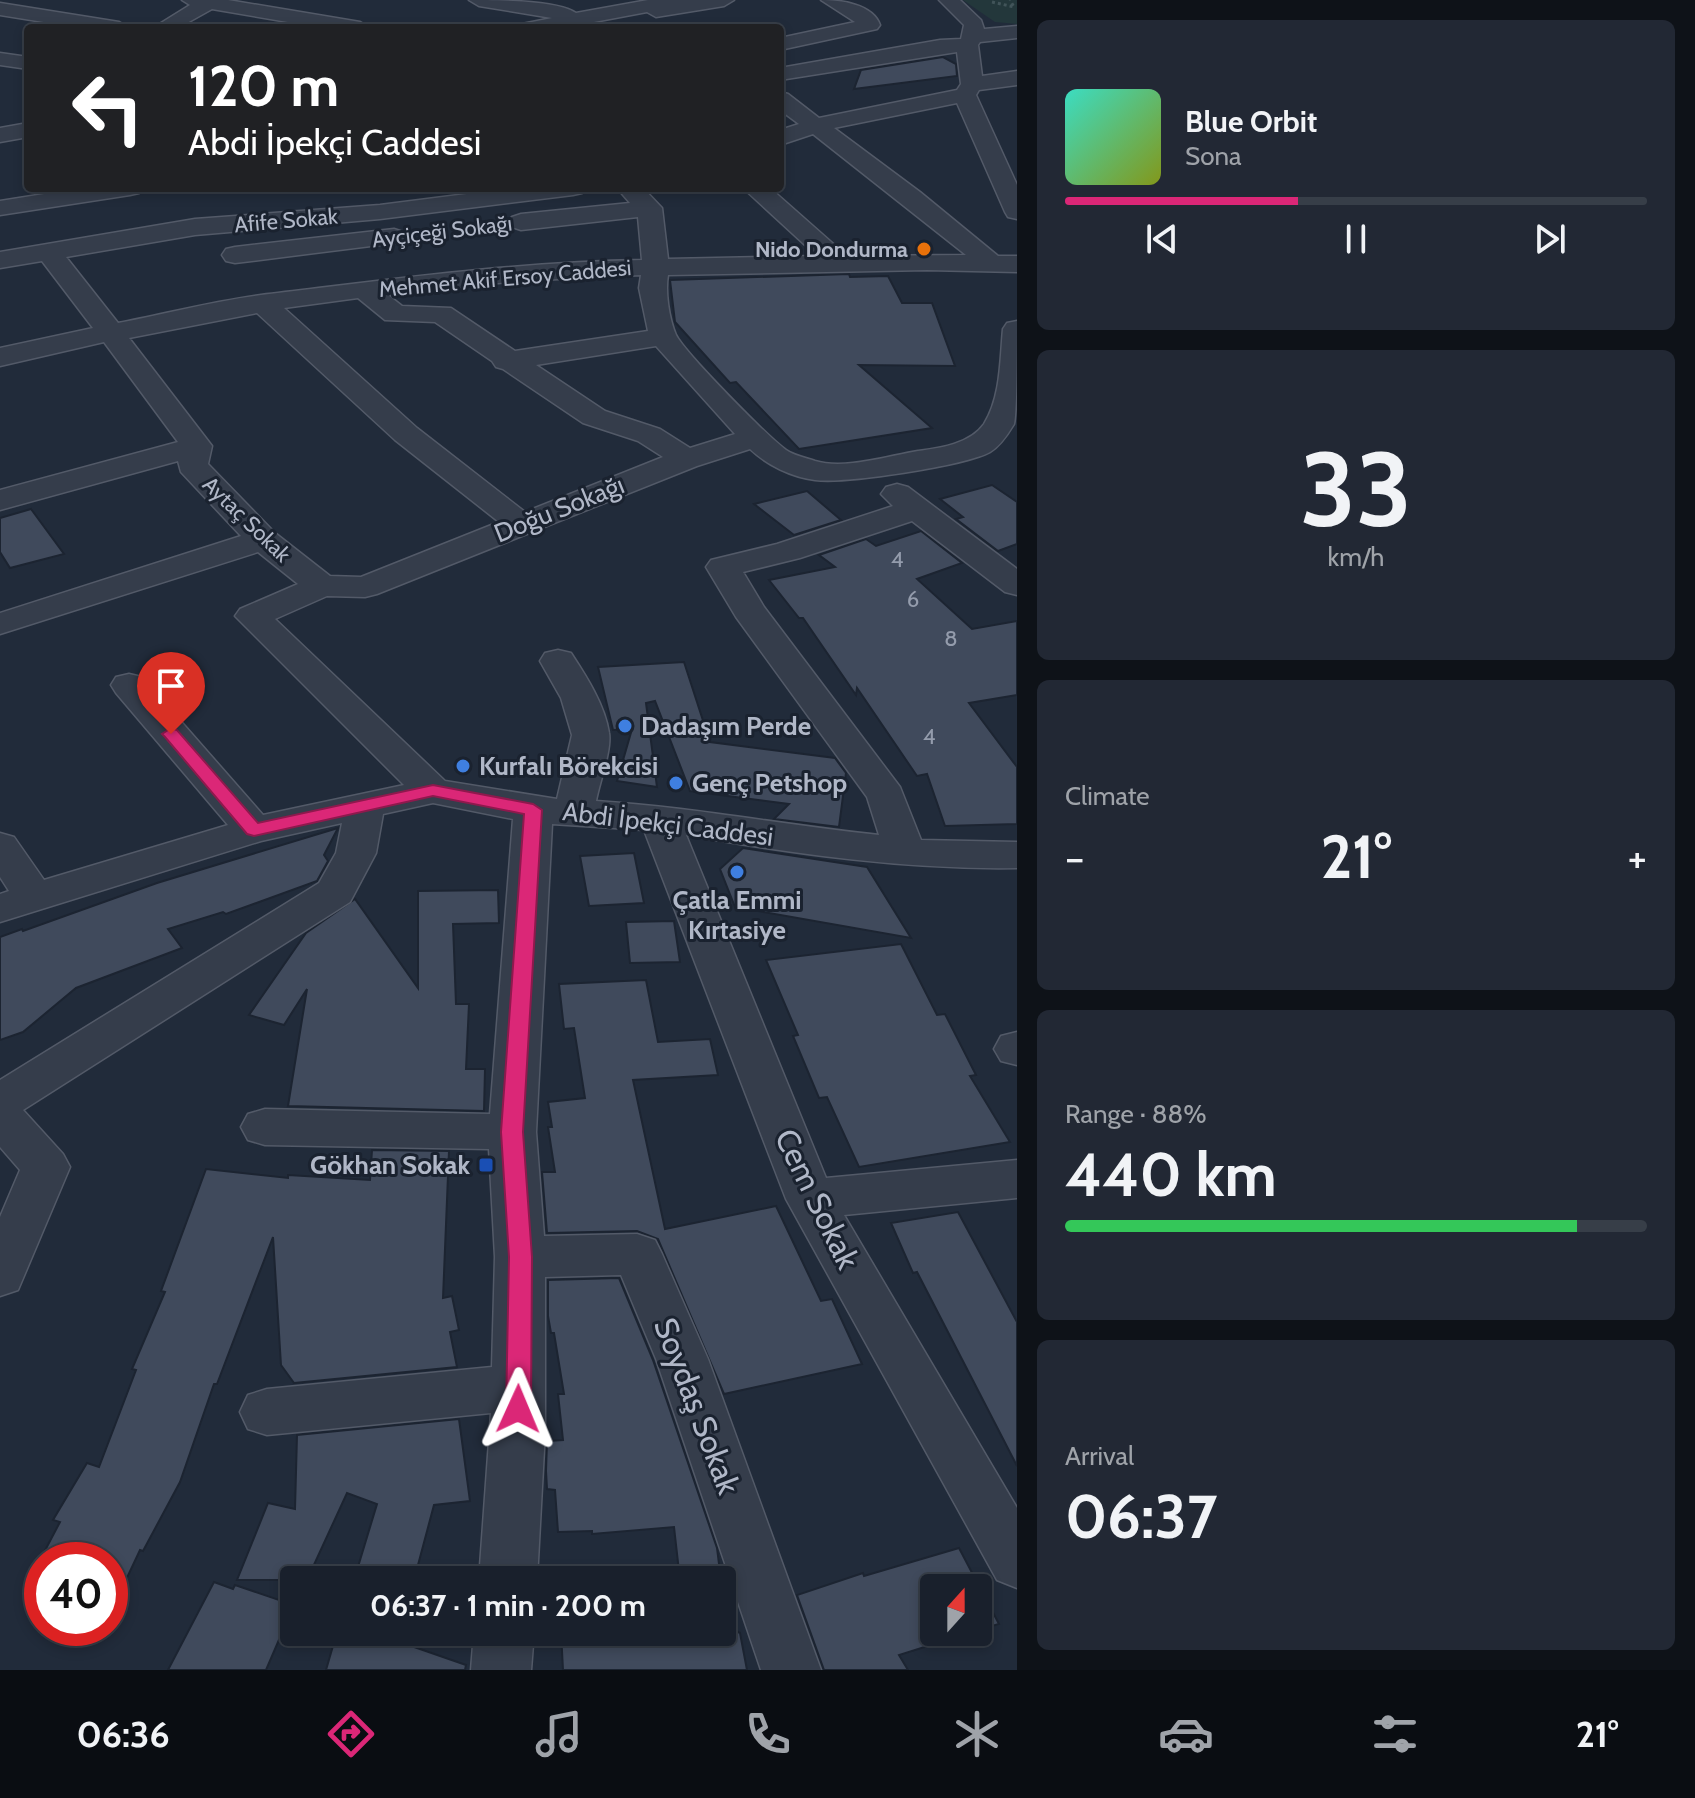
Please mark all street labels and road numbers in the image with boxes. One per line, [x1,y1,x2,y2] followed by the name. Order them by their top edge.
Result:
[233,203,339,238] street label: Afife Sokak
[371,210,514,253] street label: Ayçiçeği Sokağı
[378,254,633,303] street label: Mehmet Akif Ersoy Caddesi
[489,468,629,550] street label: Doğu Sokağı
[197,471,296,568] street label: Aytaç Sokak
[561,795,775,853] street label: Abdi İpekçi Caddesi
[767,1122,868,1276] street label: Cem Sokak
[646,1312,749,1500] street label: Soydaş Sokak

